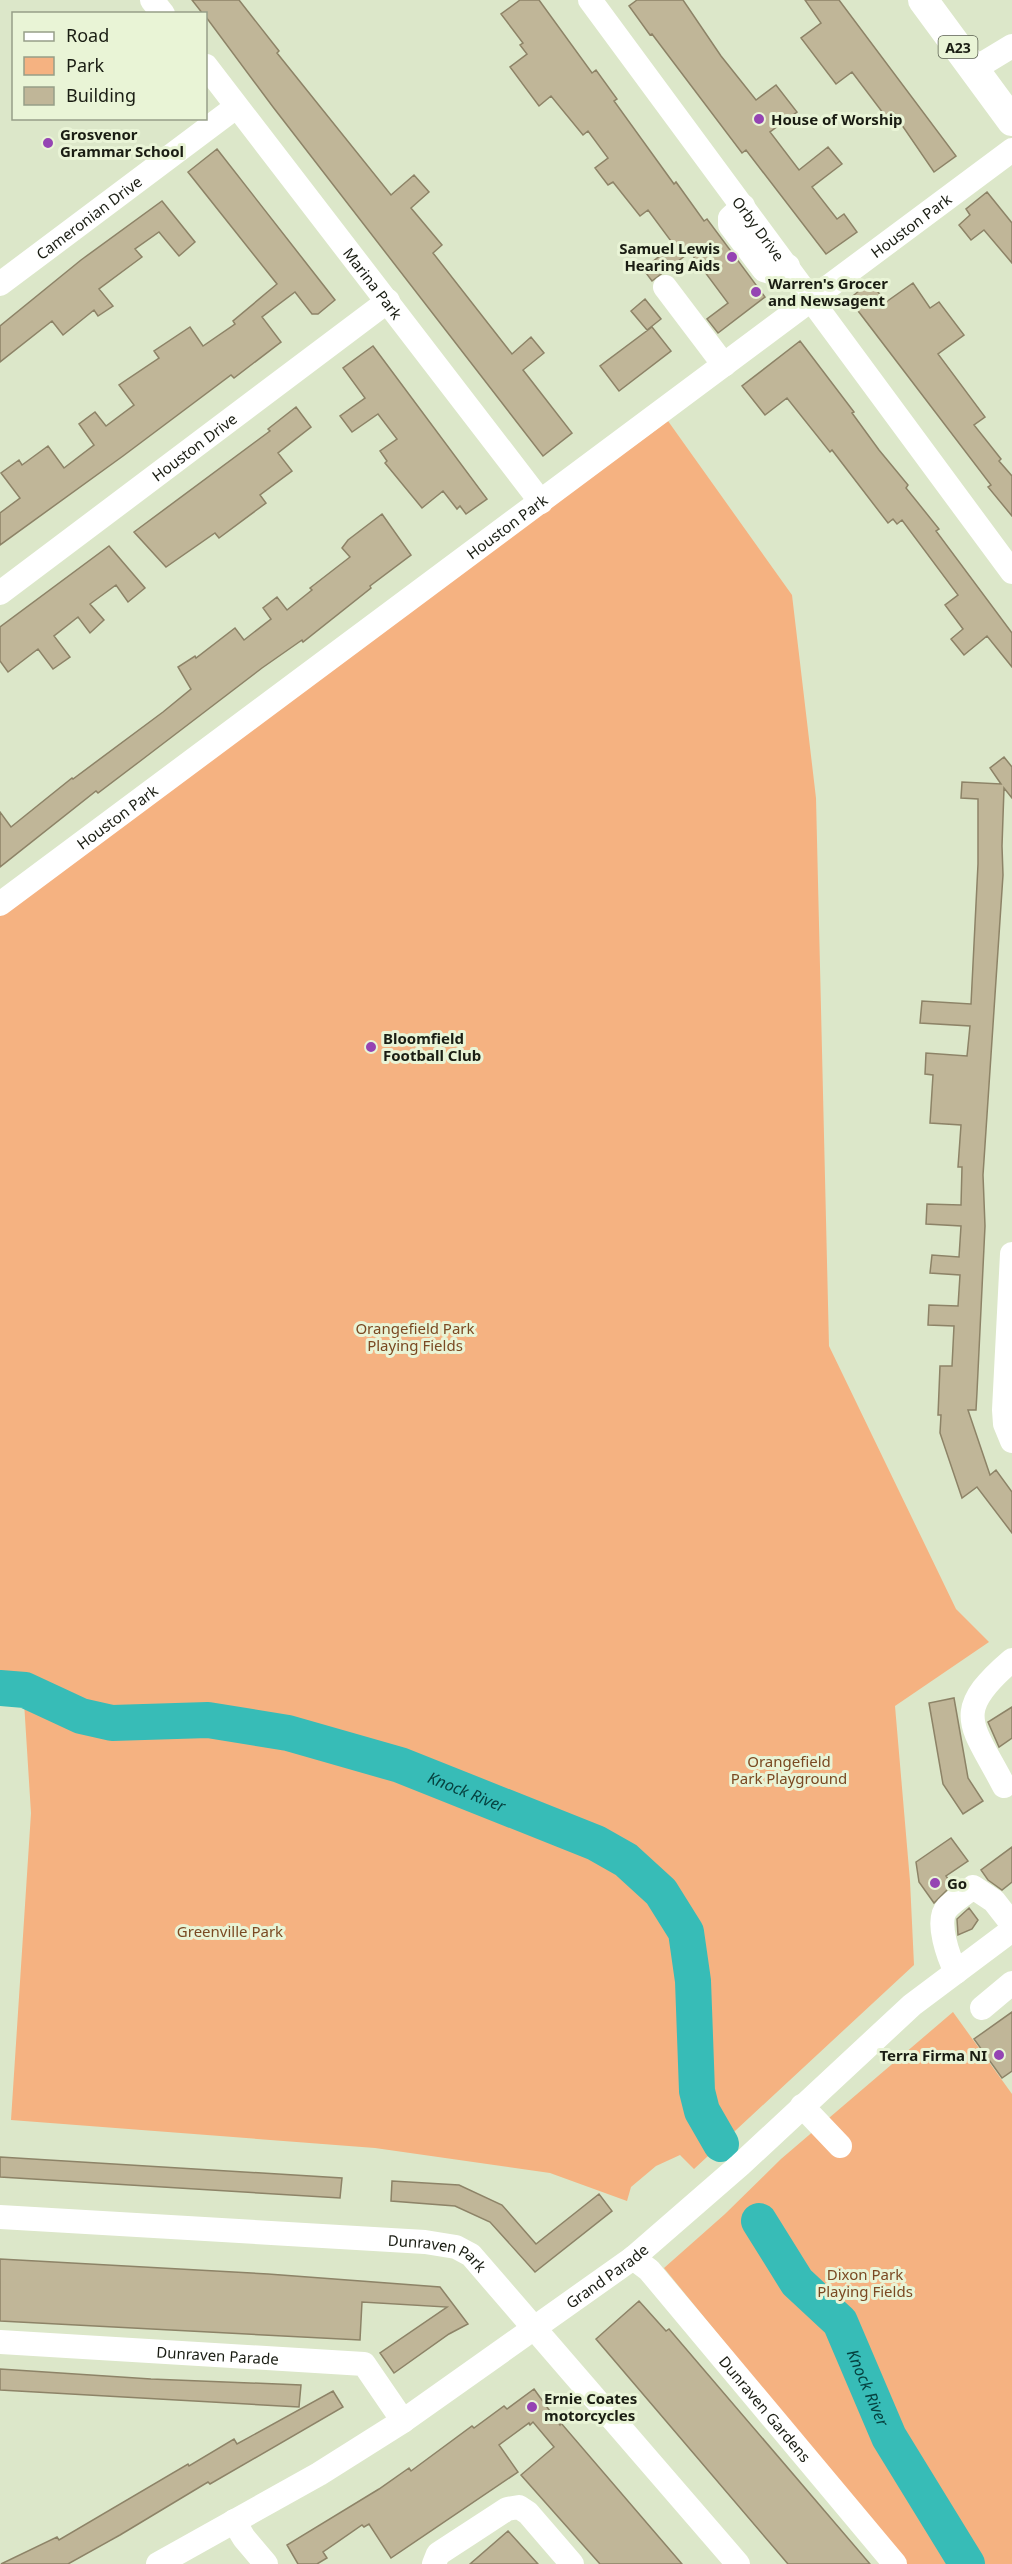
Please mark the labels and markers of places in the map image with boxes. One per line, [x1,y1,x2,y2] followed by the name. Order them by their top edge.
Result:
[771,109,903,129] place label: House of Worship
[752,112,766,126] marker: House of Worship
[60,124,184,161] place label: Grosvenor Grammar School
[41,136,55,150] marker: Grosvenor Grammar School
[619,238,720,275] place label: Samuel Lewis Hearing Aids
[725,250,739,264] marker: Samuel Lewis Hearing Aids
[768,273,888,310] place label: Warren's Grocer and Newsagent
[749,285,763,299] marker: Warren's Grocer and Newsagent
[383,1028,481,1065] place label: Bloomfield Football Club
[364,1040,378,1054] marker: Bloomfield Football Club
[947,1873,967,1893] place label: Go
[928,1876,942,1890] marker: Go
[879,2045,987,2065] place label: Terra Firma NI
[992,2048,1006,2062] marker: Terra Firma NI
[544,2388,637,2425] place label: Ernie Coates motorcycles
[525,2400,539,2414] marker: Ernie Coates motorcycles

